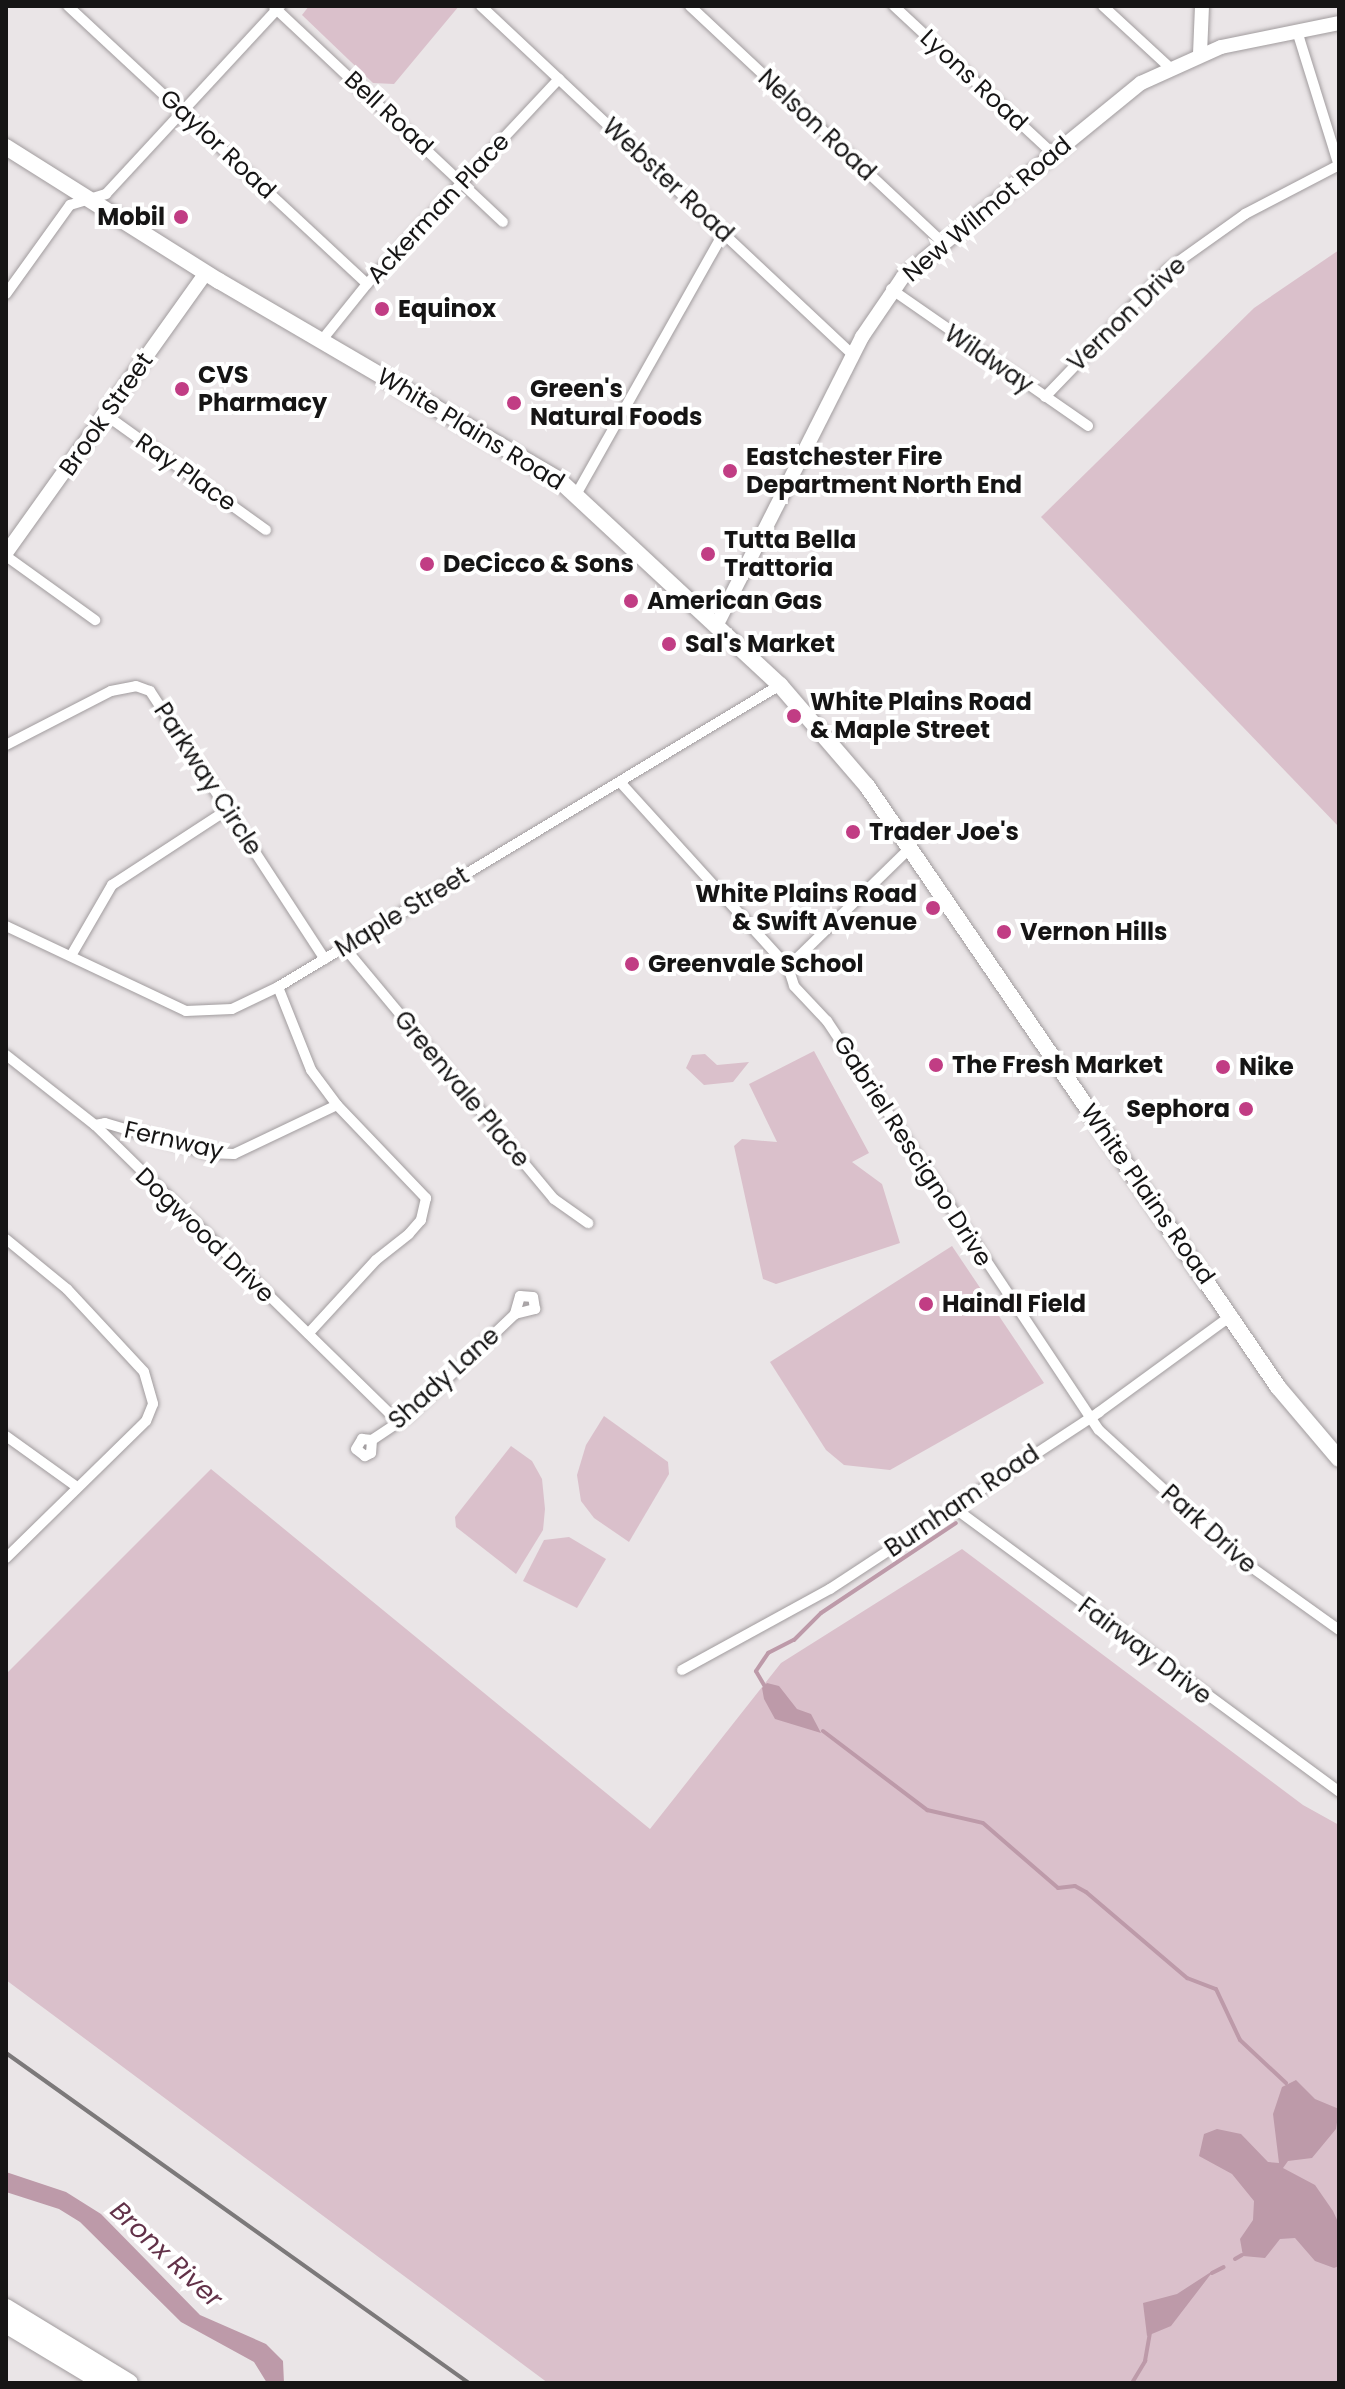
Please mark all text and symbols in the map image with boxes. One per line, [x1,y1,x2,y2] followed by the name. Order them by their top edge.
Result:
[914,23,1034,137] street label: Lyons Road
[752,63,882,187] street label: Nelson Road
[339,65,439,161] street label: Bell Road
[154,83,282,205] street label: Gaylor Road
[597,112,739,248] street label: Webster Road
[361,127,515,289] street label: Ackerman Place
[897,130,1077,288] street label: New Wilmot Road
[97,203,165,231] place label: Mobil
[172,208,190,226] marker: Mobil
[1062,251,1192,377] street label: Vernon Drive
[398,295,496,323] place label: Equinox
[373,300,391,318] marker: Equinox
[939,319,1039,399] street label: Wildway
[53,347,159,481] street label: Brook Street
[198,361,327,417] place label: CVS Pharmacy
[372,362,570,496] street label: White Plains Road
[530,375,702,431] place label: Green's Natural Foods
[173,380,191,398] marker: CVS Pharmacy
[505,394,523,412] marker: Green's Natural Foods
[130,427,242,517] street label: Ray Place
[746,443,1022,499] place label: Eastchester Fire Department North End
[721,462,739,480] marker: Eastchester Fire Department North End
[724,526,856,582] place label: Tutta Bella Trattoria
[699,545,717,563] marker: Tutta Bella Trattoria
[443,550,634,578] place label: DeCicco & Sons
[418,555,436,573] marker: DeCicco & Sons
[647,587,822,615] place label: American Gas
[622,592,640,610] marker: American Gas
[685,630,835,658] place label: Sal's Market
[660,635,678,653] marker: Sal's Market
[810,688,1032,744] place label: White Plains Road & Maple Street
[148,697,268,861] street label: Parkway Circle
[785,707,803,725] marker: White Plains Road & Maple Street
[869,818,1019,846] place label: Trader Joe's
[844,823,862,841] marker: Trader Joe's
[330,861,474,963] street label: Maple Street
[695,880,917,936] place label: White Plains Road & Swift Avenue
[924,899,942,917] marker: White Plains Road & Swift Avenue
[1020,918,1167,946] place label: Vernon Hills
[995,923,1013,941] marker: Vernon Hills
[648,950,864,978] place label: Greenvale School
[623,955,641,973] marker: Greenvale School
[388,1005,536,1173] street label: Greenvale Place
[828,1030,998,1272] street label: Gabriel Rescigno Drive
[952,1051,1163,1079] place label: The Fresh Market
[1239,1053,1294,1081] place label: Nike
[927,1056,945,1074] marker: The Fresh Market
[1214,1058,1232,1076] marker: Nike
[1126,1095,1230,1123] place label: Sephora
[1075,1098,1221,1290] street label: White Plains Road
[1237,1100,1255,1118] marker: Sephora
[122,1115,226,1165] street label: Fernway
[130,1162,280,1308] street label: Dogwood Drive
[942,1290,1086,1318] place label: Haindl Field
[917,1295,935,1313] marker: Haindl Field
[383,1321,505,1435] street label: Shady Lane
[880,1439,1044,1563] street label: Burnham Road
[1156,1479,1262,1579] street label: Park Drive
[1073,1592,1217,1710] street label: Fairway Drive
[104,2195,228,2315] water label: Bronx River

